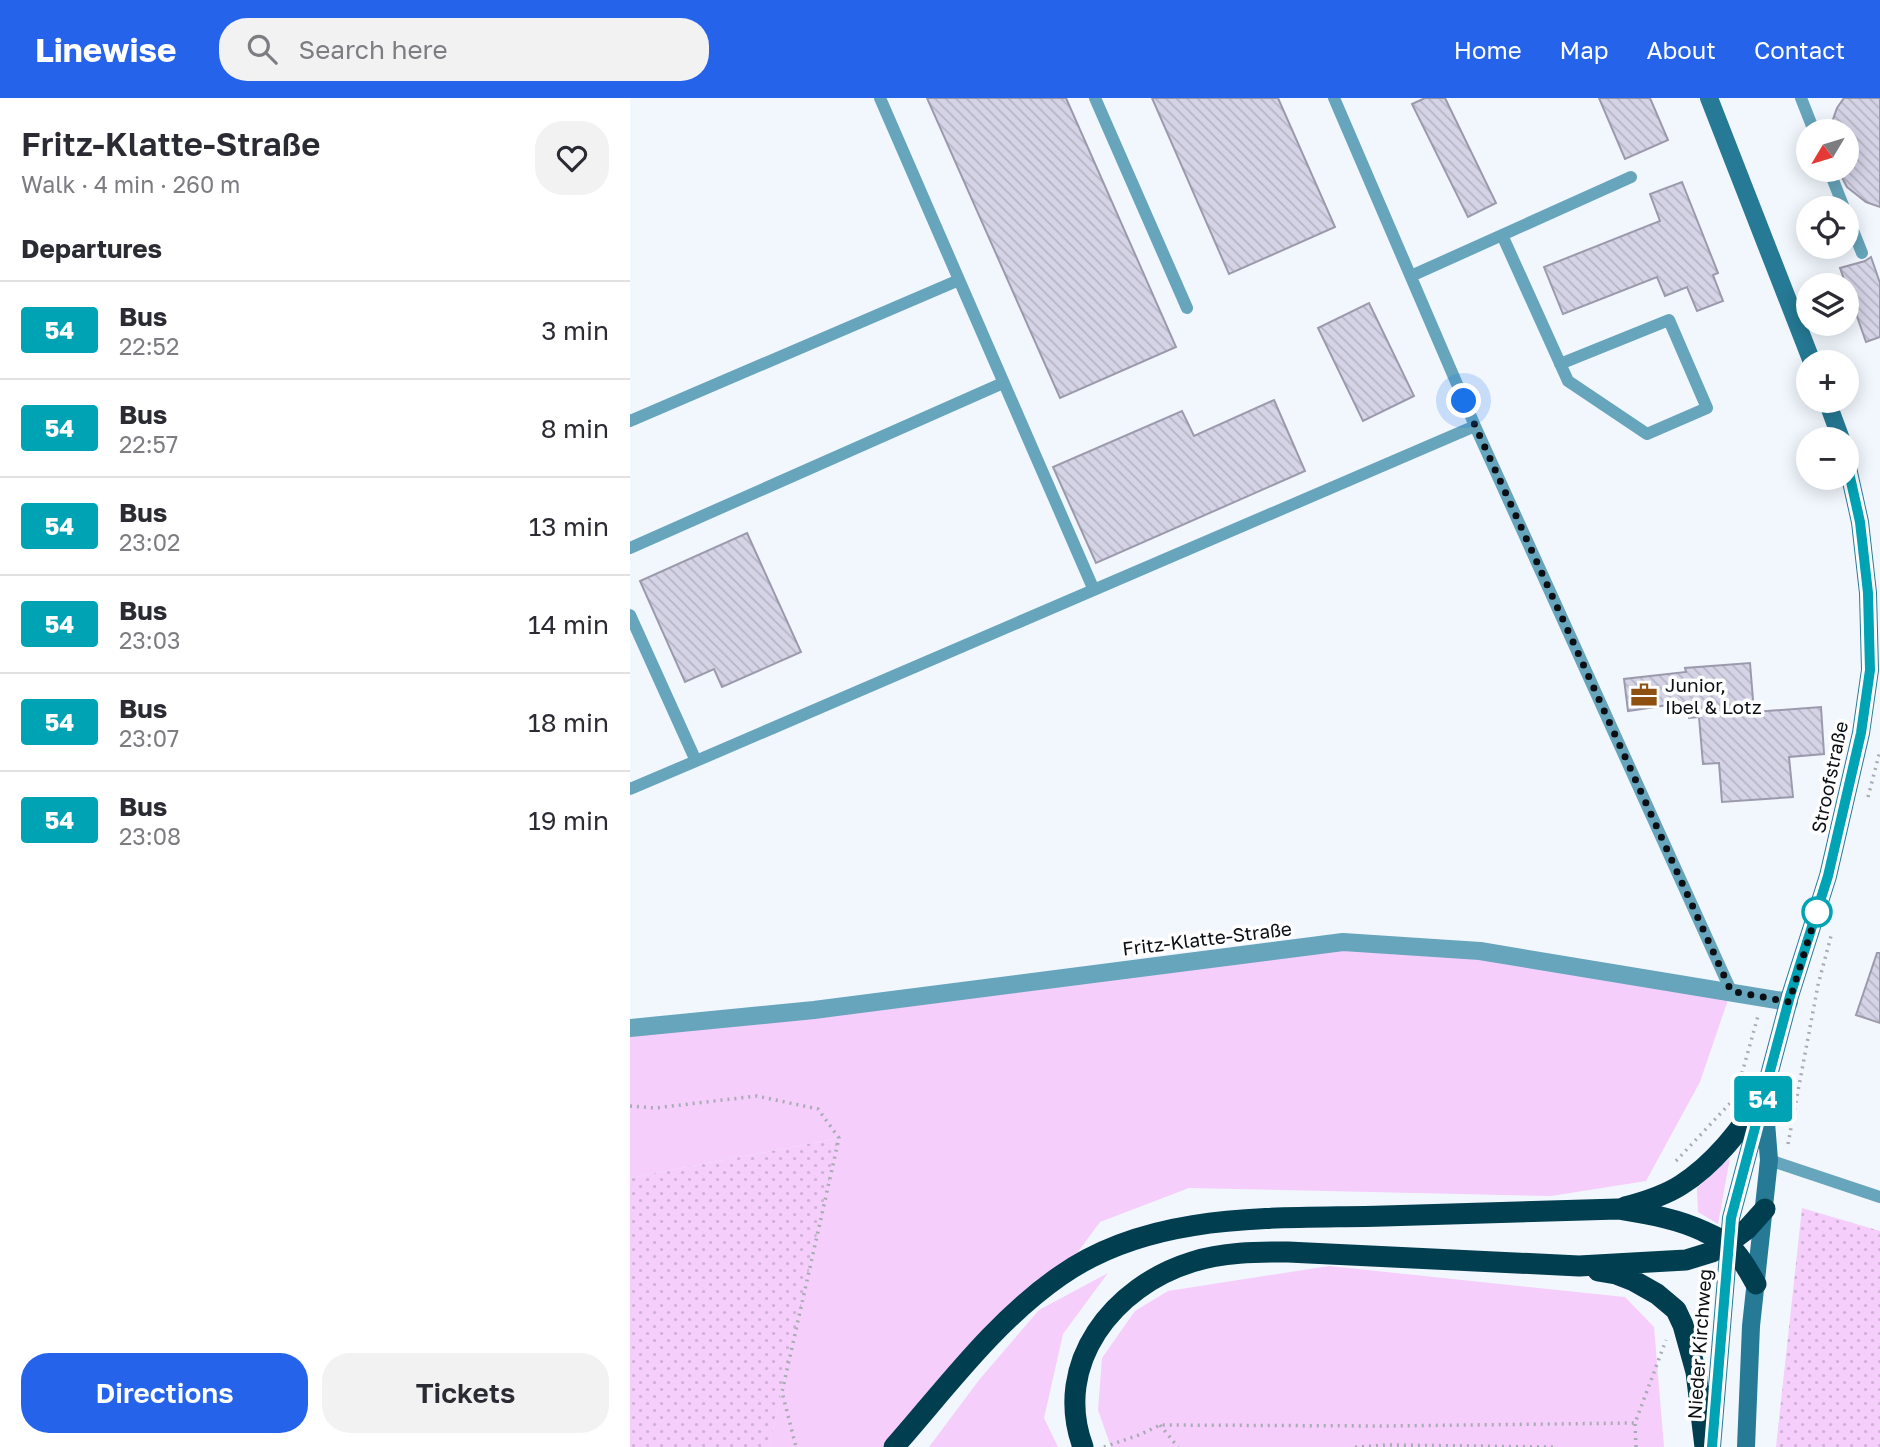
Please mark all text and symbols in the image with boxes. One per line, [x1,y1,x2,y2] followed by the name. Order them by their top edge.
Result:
[219,18,709,81] search box
[35,30,177,69] text: Linewise
[243,30,281,68] icon: search
[299,34,448,65] text: Search here
[1454,35,1522,64] text: Home
[1560,35,1609,64] text: Map
[1647,35,1716,64] text: About
[1754,35,1845,64] text: Contact
[1796,119,1858,182] north arrow
[1796,119,1859,490] map controls
[535,121,609,195] button: heart
[21,124,320,163] text: Fritz-Klatte-Straße
[21,170,240,198] text: Walk · 4 min · 260 m
[1796,196,1859,259] button: locate
[21,233,162,264] text: Departures
[1796,273,1859,336] button: layers
[119,301,167,332] text: Bus
[45,315,74,344] text: 54
[541,315,609,346] text: 3 min
[119,332,179,360] text: 22:52
[1796,350,1859,413] button: +
[1446,383,1481,418] your location
[119,399,167,430] text: Bus
[45,413,74,442] text: 54
[541,413,609,444] text: 8 min
[1796,427,1859,490] button: −
[119,430,178,458] text: 22:57
[119,497,167,528] text: Bus
[45,511,74,540] text: 54
[529,511,609,542] text: 13 min
[119,528,180,556] text: 23:02
[119,595,167,626] text: Bus
[45,609,74,638] text: 54
[528,609,609,640] text: 14 min
[119,626,180,654] text: 23:03
[1665,673,1762,718] place label: Junior, Ibel & Lotz
[1629,680,1659,710] office icon: Junior, Ibel & Lotz
[119,693,167,724] text: Bus
[45,707,74,736] text: 54
[528,707,609,738] text: 18 min
[1806,719,1852,835] street label: Stroofstraße
[119,724,179,752] text: 23:07
[119,791,167,822] text: Bus
[45,805,74,834] text: 54
[528,805,609,836] text: 19 min
[119,822,181,850] text: 23:08
[1802,897,1832,927] unlabelled marker
[1121,916,1293,960] street label: Fritz-Klatte-Straße
[1732,1076,1794,1122] line badge: 54
[1748,1084,1778,1113] text: 54
[1682,1268,1716,1420] street label: Nieder Kirchweg
[21,1353,308,1433] button: Directions
[322,1353,609,1433] button: Tickets

